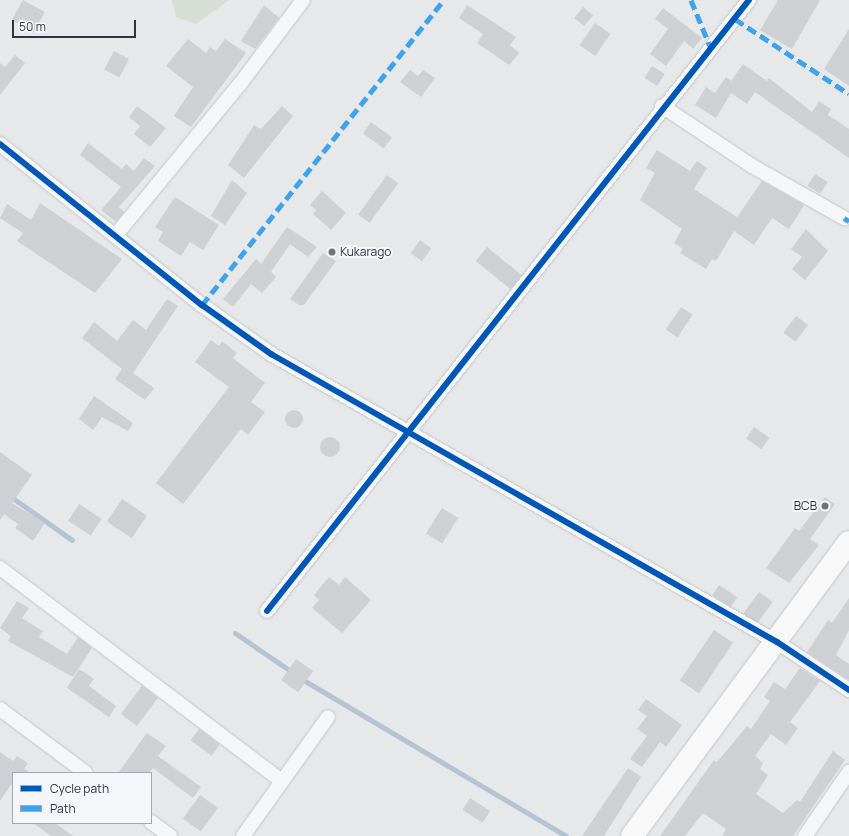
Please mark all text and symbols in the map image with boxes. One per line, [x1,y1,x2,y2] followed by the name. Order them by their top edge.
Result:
[14,12,138,38] scale bar
[19,18,46,35] text: 50 m
[340,245,391,259] place label: Kukarago
[327,247,337,257] marker: Kukarago
[794,499,817,513] place label: BCB
[820,501,830,511] marker: BCB
[12,772,152,824] legend
[50,780,109,797] text: Cycle path
[50,800,76,817] text: Path

